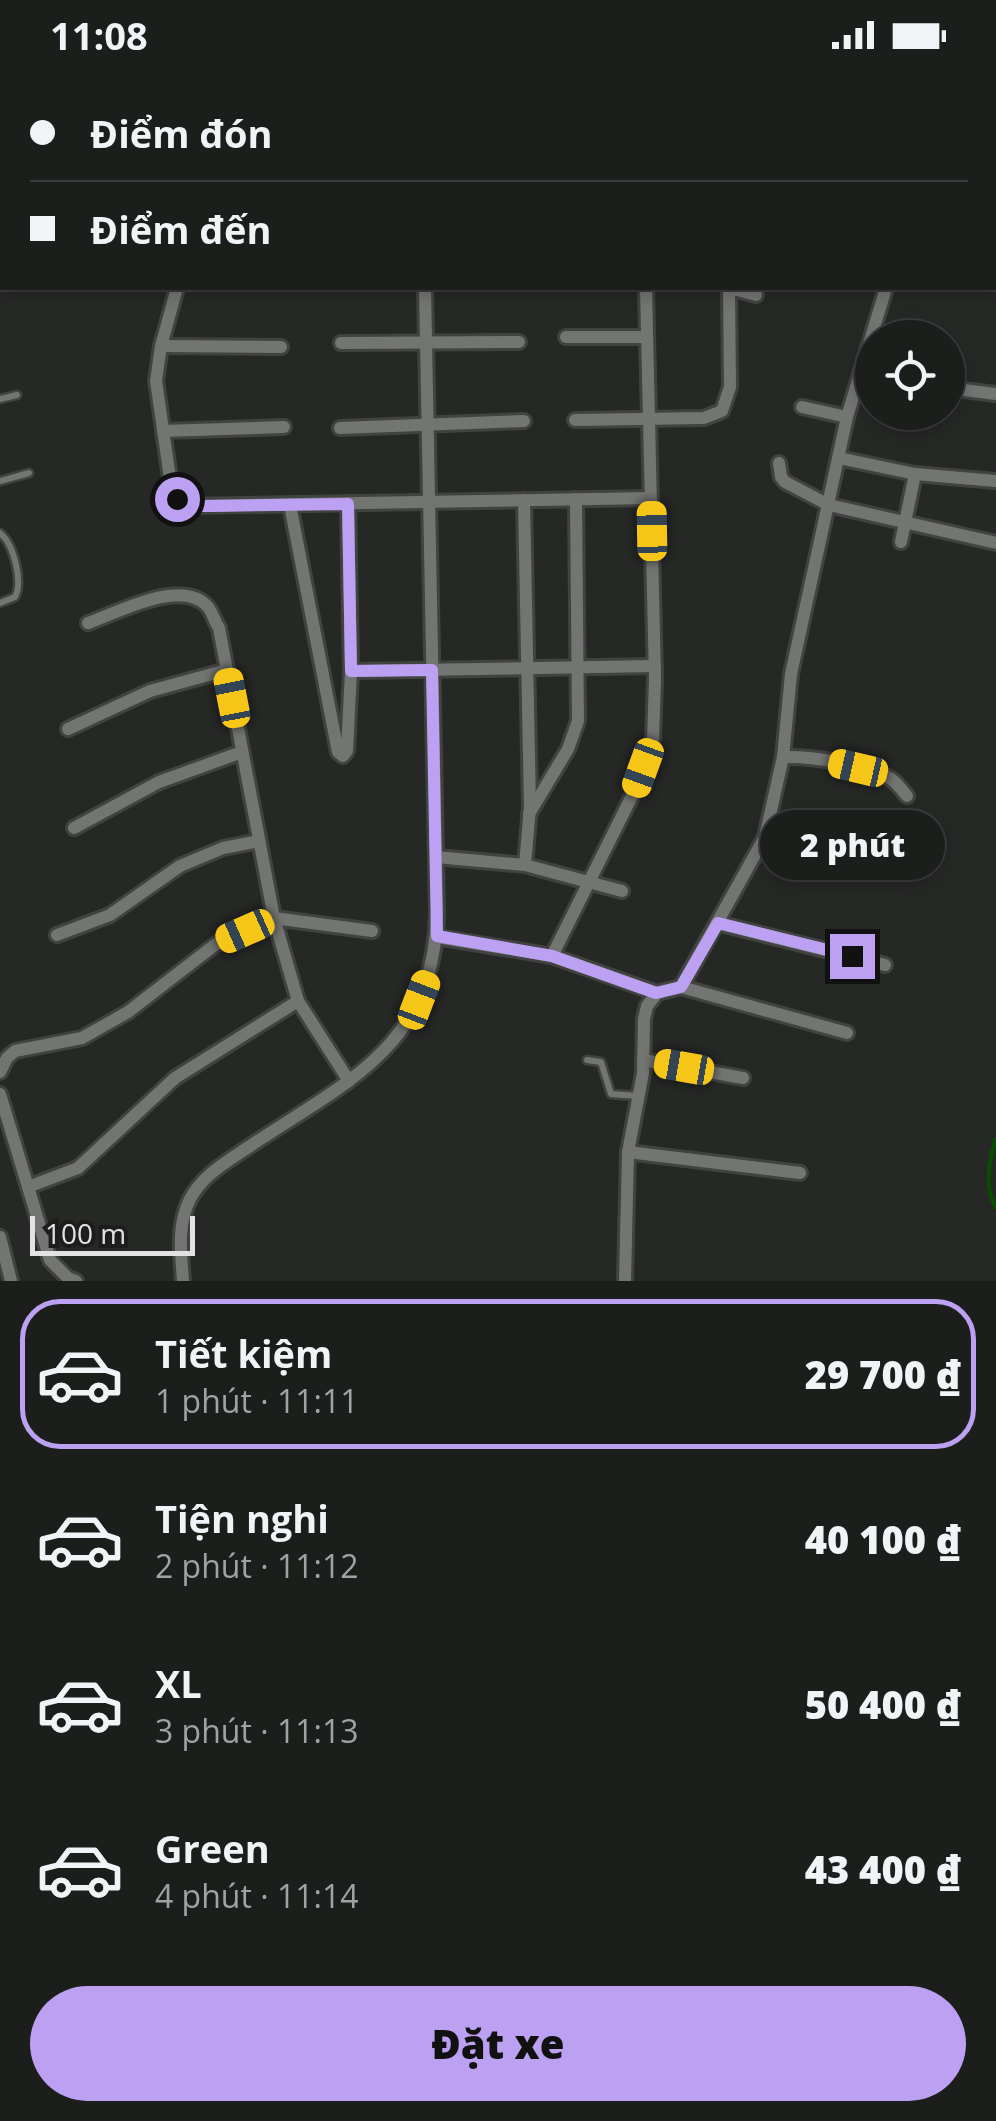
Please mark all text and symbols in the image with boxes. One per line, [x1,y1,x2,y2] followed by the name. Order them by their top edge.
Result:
[50,9,148,61] text: 11:08
[90,107,273,159] text: Điểm đón
[90,203,271,255] text: Điểm đến
[855,320,965,430] map controls
[855,320,965,430] button: locate
[155,477,200,522] route start
[636,501,668,561] car
[212,666,252,730] car
[619,735,667,801] car
[825,747,891,789] car
[760,811,944,881] callout: 2 phút
[800,823,905,866] text: 2 phút
[211,905,279,957] car
[830,934,875,979] route end
[394,967,444,1033] car
[652,1047,716,1087] car
[30,1211,195,1256] scale bar
[45,1214,126,1252] text: 100 m
[155,1327,332,1379] text: Tiết kiệm
[35,1329,125,1419] icon: car
[805,1348,961,1400] text: 29 700 ₫
[155,1379,358,1422] text: 1 phút · 11:11
[155,1492,329,1544] text: Tiện nghi
[35,1494,125,1584] icon: car
[805,1513,961,1565] text: 40 100 ₫
[155,1544,358,1587] text: 2 phút · 11:12
[155,1657,202,1709] text: XL
[35,1659,125,1749] icon: car
[805,1678,961,1730] text: 50 400 ₫
[155,1709,358,1752] text: 3 phút · 11:13
[155,1822,270,1874] text: Green
[35,1824,125,1914] icon: car
[805,1843,961,1895] text: 43 400 ₫
[155,1874,358,1917] text: 4 phút · 11:14
[30,1986,966,2101] button: Đặt xe

